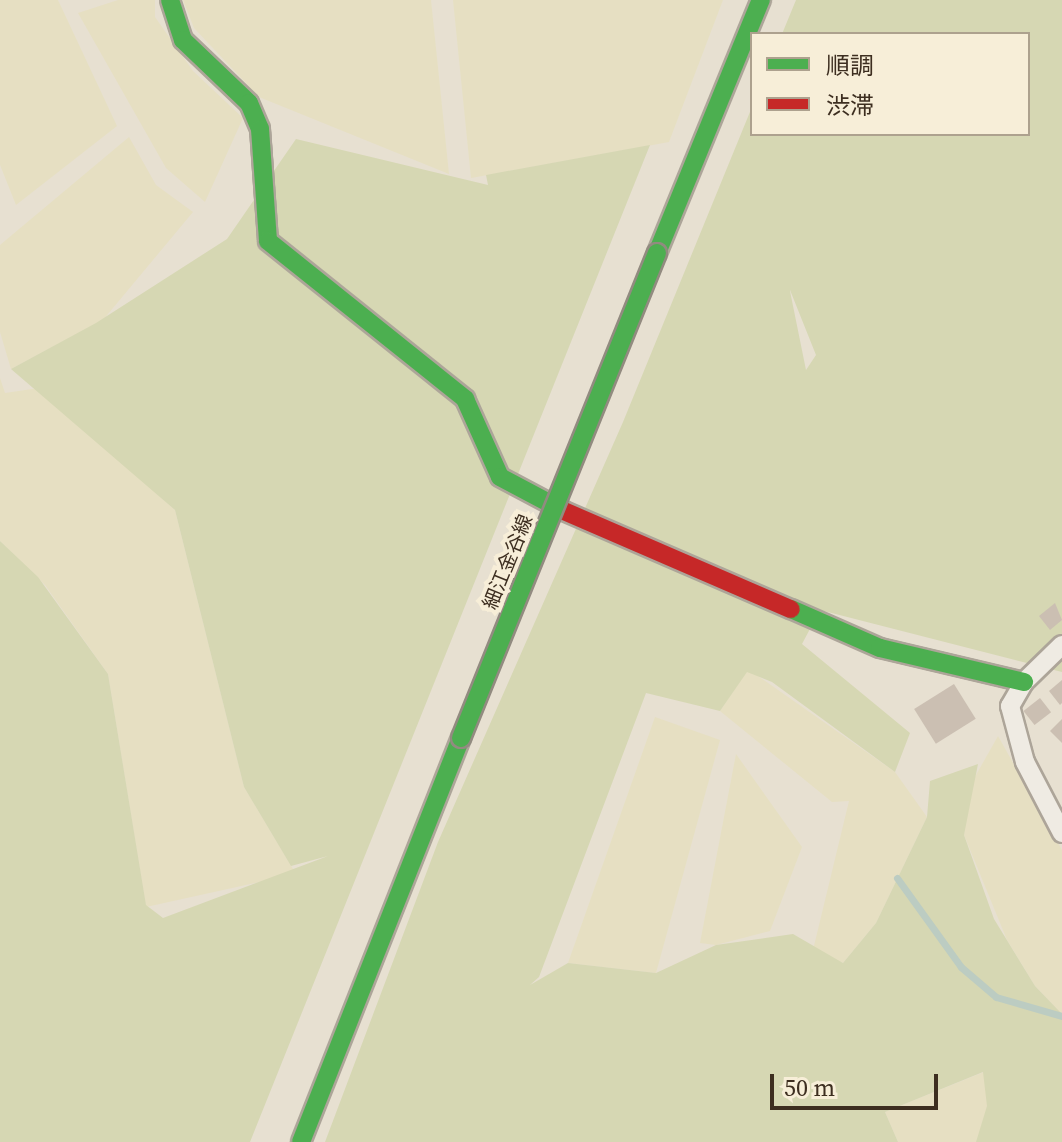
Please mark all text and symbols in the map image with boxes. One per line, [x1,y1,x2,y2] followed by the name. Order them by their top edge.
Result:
[750,32,1030,136] legend
[826,49,874,82] text: 順調
[826,89,874,122] text: 渋滞
[478,511,538,613] street label: 細江金谷線
[774,1058,942,1108] scale bar
[784,1071,835,1104] text: 50 m

